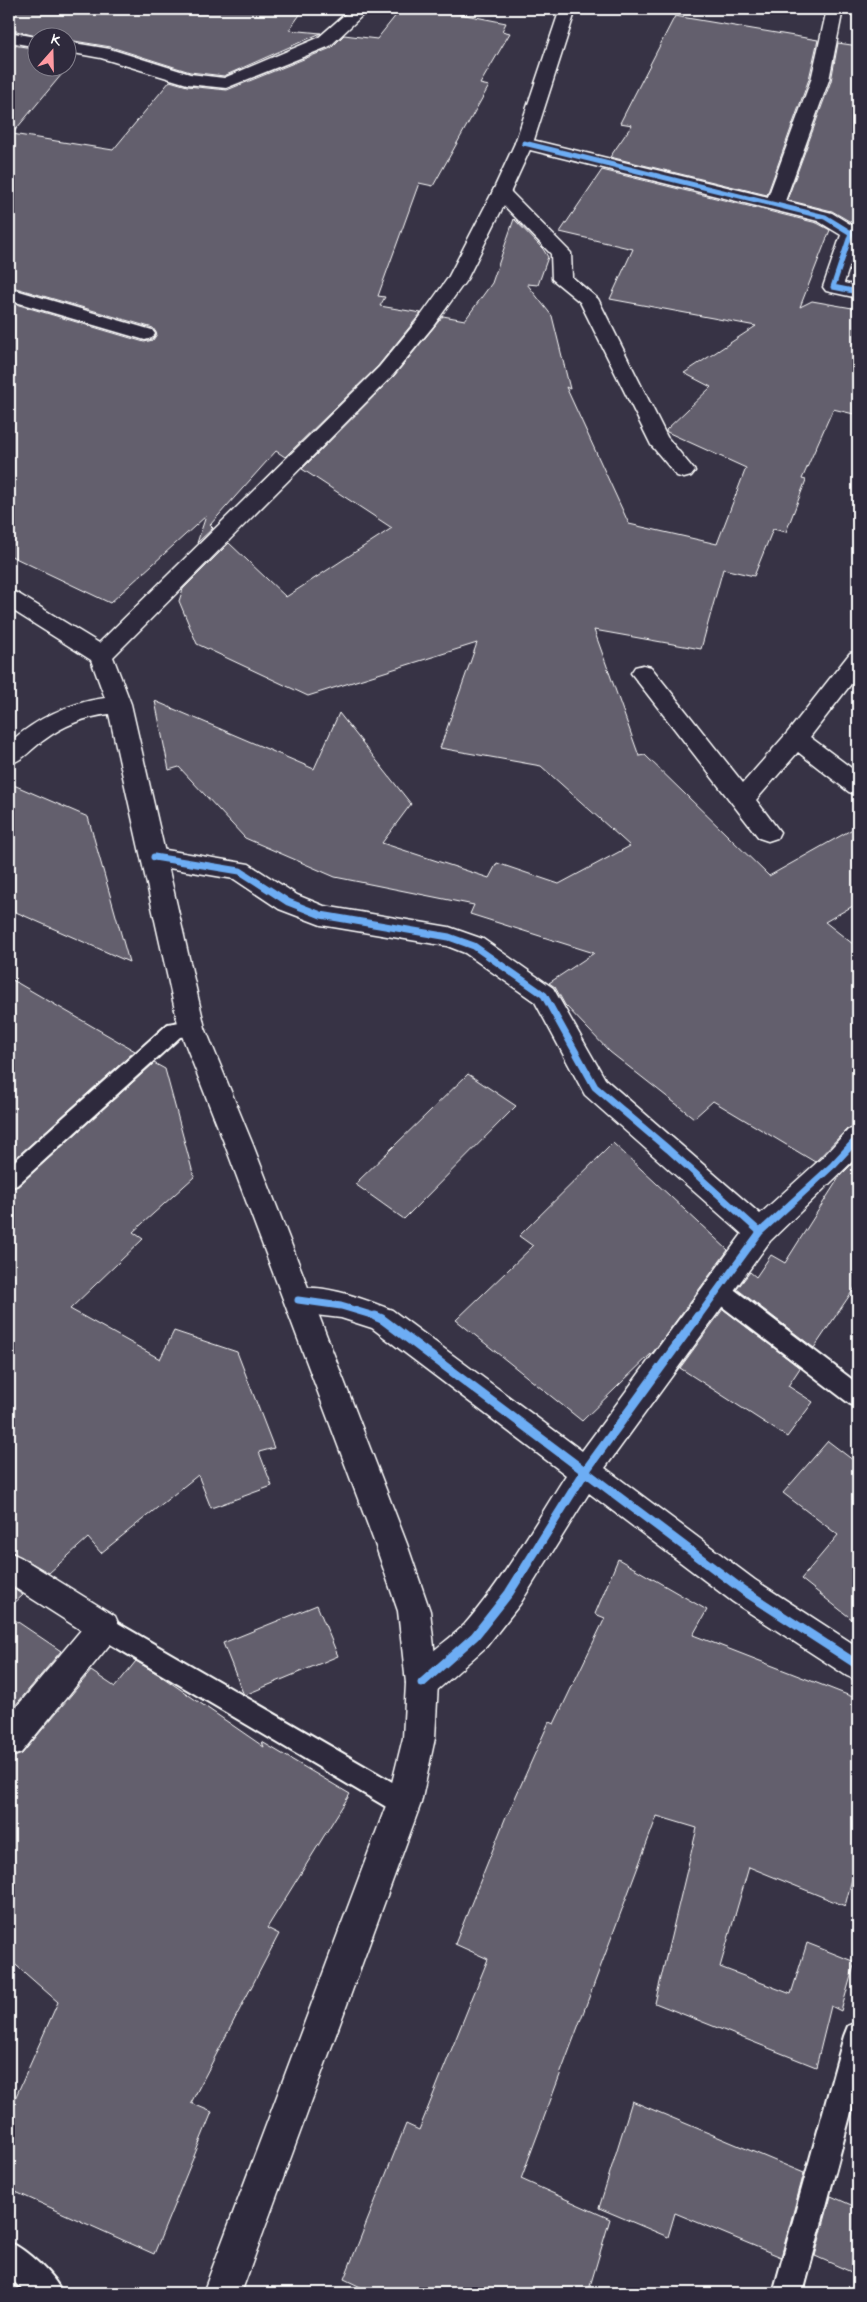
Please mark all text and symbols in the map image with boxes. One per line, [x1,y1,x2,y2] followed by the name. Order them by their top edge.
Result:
[28,28,78,78] north arrow
[48,31,65,51] text: K

